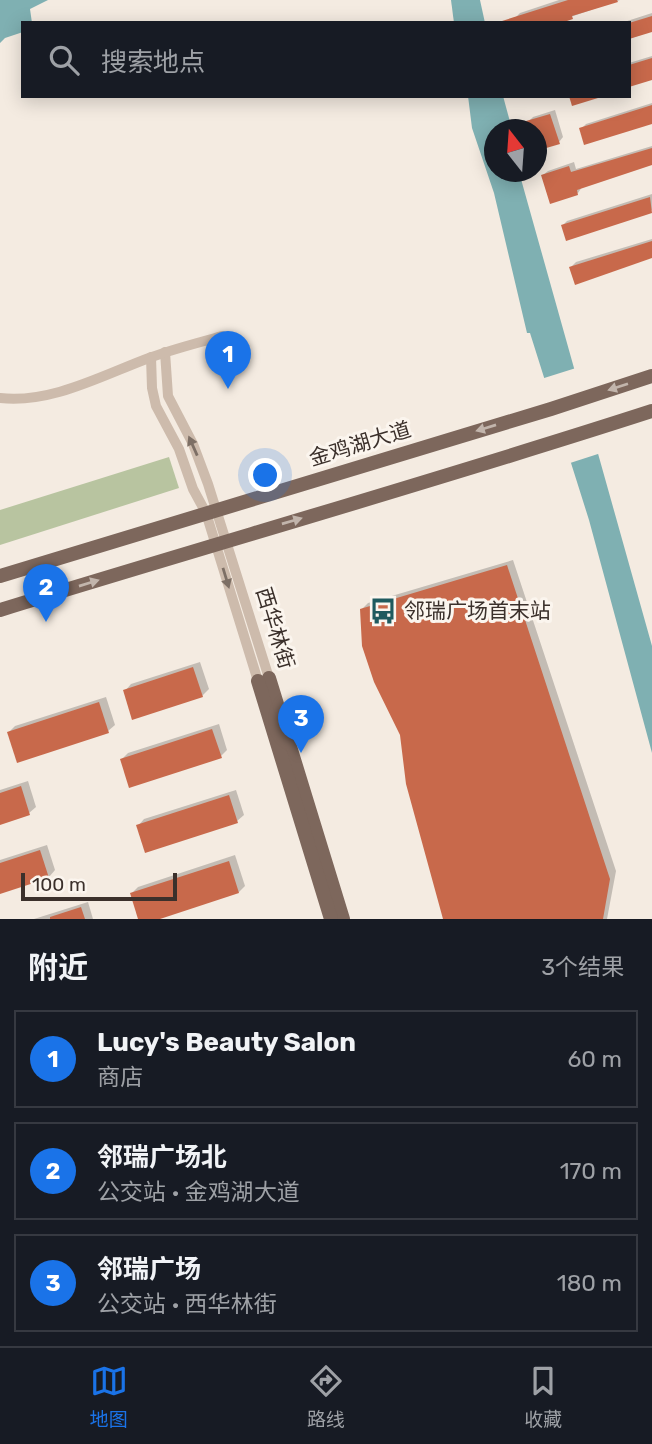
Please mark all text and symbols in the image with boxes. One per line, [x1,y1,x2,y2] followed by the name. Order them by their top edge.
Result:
[21,21,631,98] search box
[45,41,83,79] icon: search
[101,47,205,78] text: 搜索地点
[484,119,547,182] north arrow
[205,331,251,389] pin: 1
[607,382,628,393] one-way arrow
[306,416,414,471] street label: 金鸡湖大道
[475,424,496,434] one-way arrow
[187,436,199,456] one-way arrow
[248,458,282,492] your location
[281,515,302,525] one-way arrow
[23,564,69,622] pin: 2
[222,568,232,589] one-way arrow
[78,577,99,587] one-way arrow
[251,584,300,672] street label: 西华林街
[368,596,398,626] bus stop icon: 邻瑞广场首末站
[404,598,551,623] place label: 邻瑞广场首末站
[278,695,324,753] pin: 3
[21,870,177,902] scale bar
[32,873,86,896] text: 100 m
[28,950,88,986] text: 附近
[541,953,624,981] text: 3个结果
[97,1027,356,1058] text: Lucy's Beauty Salon
[47,1045,59,1073] text: 1
[567,1045,622,1073] text: 60 m
[97,1063,143,1091] text: 商店
[97,1142,227,1173] text: 邻瑞广场北
[46,1157,60,1185] text: 2
[560,1157,622,1185] text: 170 m
[97,1178,300,1206] text: 公交站 · 金鸡湖大道
[97,1254,201,1285] text: 邻瑞广场
[45,1269,61,1297] text: 3
[557,1269,622,1297] text: 180 m
[97,1290,277,1318] text: 公交站 · 西华林街
[90,1362,128,1431] tab: 地图
[307,1362,345,1431] tab: 路线
[524,1362,562,1431] tab: 收藏

